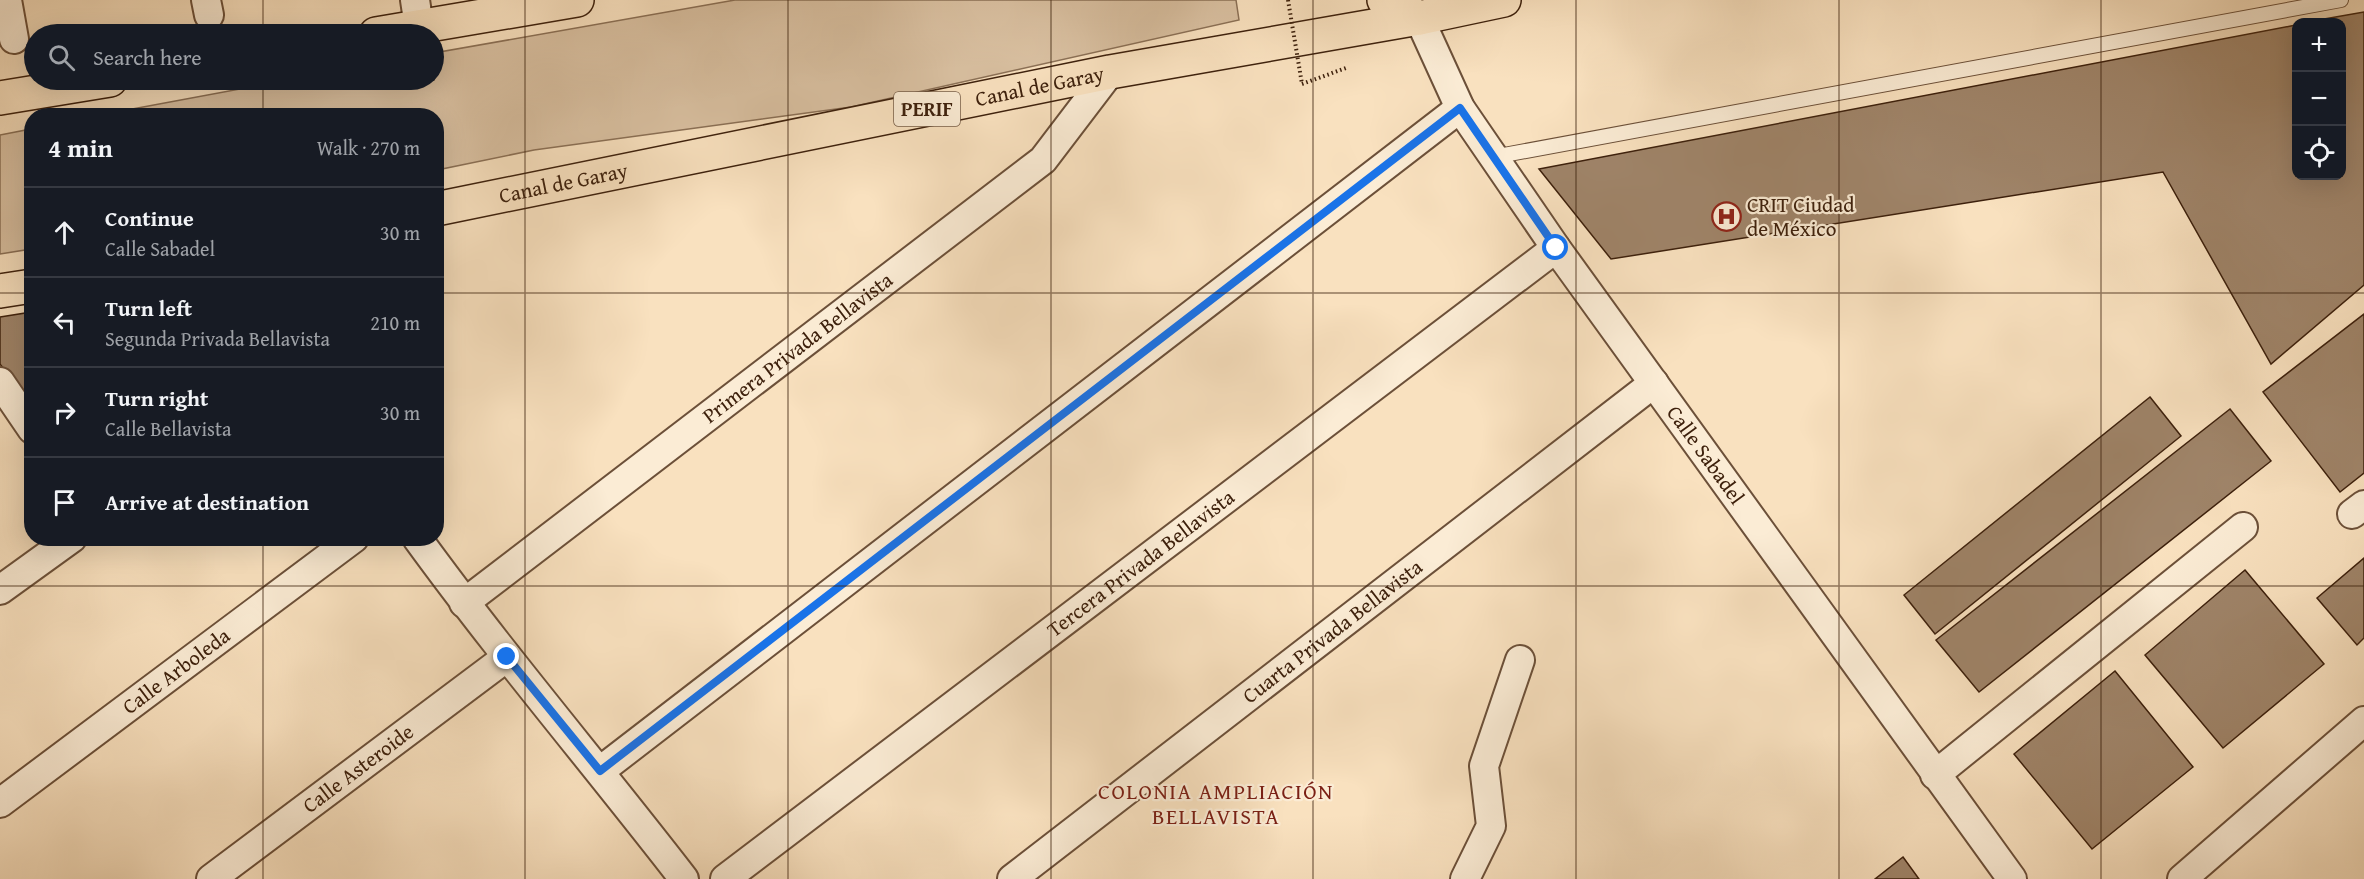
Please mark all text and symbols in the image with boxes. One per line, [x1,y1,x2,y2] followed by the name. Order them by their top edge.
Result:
[2292,18,2346,180] map controls
[2292,18,2346,72] button: +
[24,24,444,90] search box
[45,41,78,74] icon: search
[93,41,202,73] text: Search here
[973,58,1107,114] street label: Canal de Garay
[2292,72,2346,126] button: −
[894,92,960,126] road number: PERIF
[2292,126,2346,180] button: locate
[48,128,113,167] text: 4 min
[317,133,420,162] text: Walk · 270 m
[496,154,631,211] street label: Canal de Garay
[1747,189,1855,244] place label: CRIT Ciudad de México
[1710,201,1742,233] hospital icon: CRIT Ciudad de México
[105,202,194,234] text: Continue
[48,216,81,249] icon: ahead
[380,218,420,247] text: 30 m
[105,234,215,263] text: Calle Sabadel
[1542,234,1568,260] route start
[695,264,899,430] street label: Primera Privada Bellavista
[105,292,192,324] text: Turn left
[48,306,81,339] icon: left
[370,308,420,337] text: 210 m
[105,324,330,353] text: Segunda Privada Bellavista
[105,382,208,414] text: Turn right
[48,396,81,429] icon: right
[380,398,420,427] text: 30 m
[1660,399,1752,511] street label: Calle Sabadel
[105,414,231,443] text: Calle Bellavista
[1040,482,1241,644] street label: Tercera Privada Bellavista
[48,486,81,519] icon: arrive
[105,486,309,518] text: Arrive at destination
[1236,551,1429,711] street label: Cuarta Privada Bellavista
[115,620,236,721] street label: Calle Arboleda
[493,643,519,669] route end
[296,716,420,820] street label: Calle Asteroide
[1098,775,1334,832] district label: COLONIA AMPLIACIÓN BELLAVISTA

